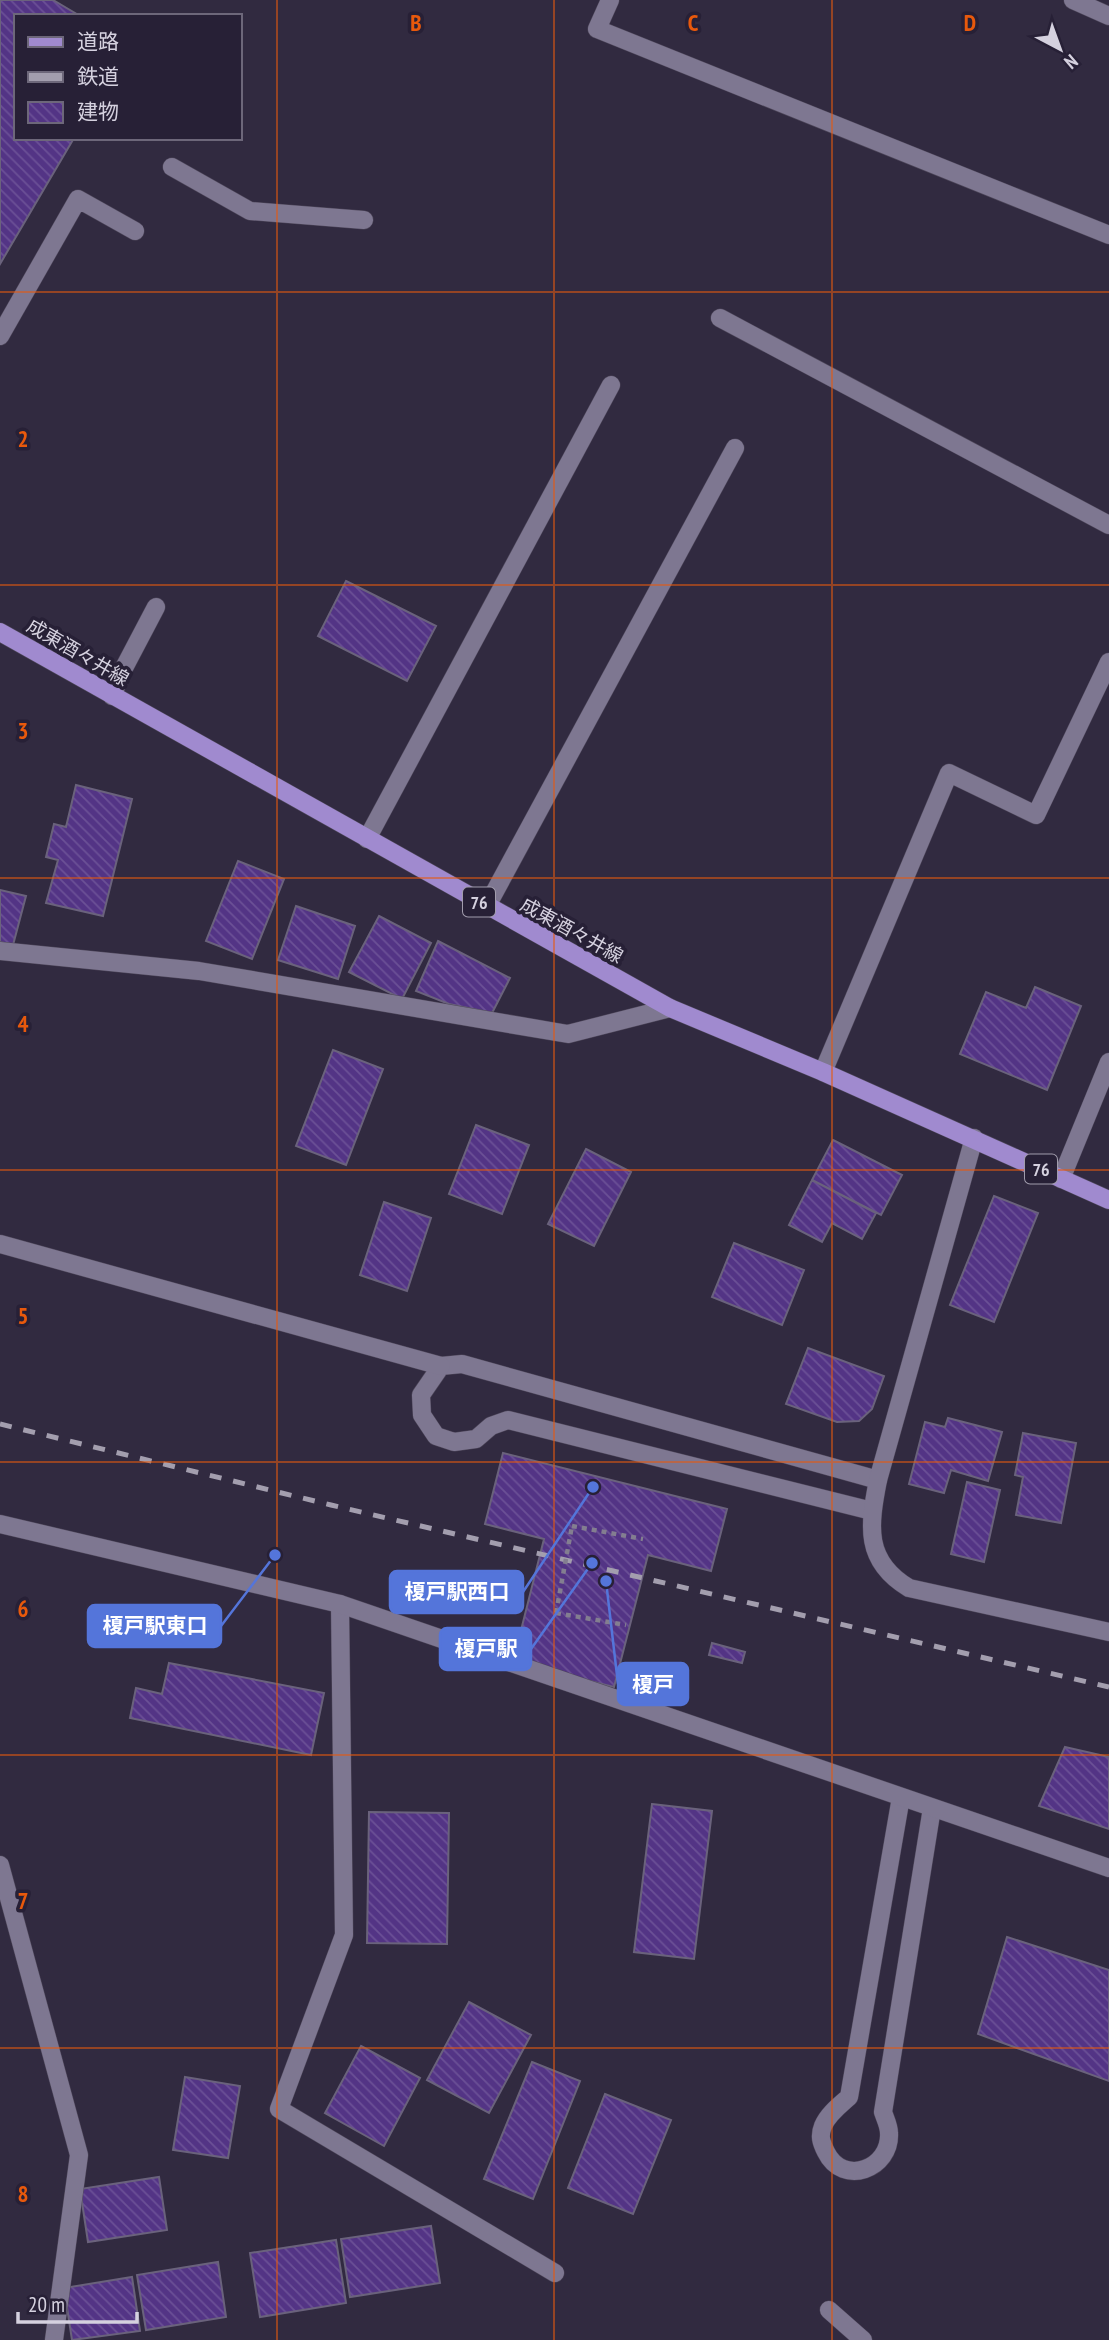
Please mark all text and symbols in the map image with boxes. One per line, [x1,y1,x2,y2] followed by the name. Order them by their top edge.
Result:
[410,8,422,37] text: B
[688,8,699,37] text: C
[964,8,976,37] text: D
[14,14,242,140] legend
[1025,14,1095,84] north arrow
[77,28,119,55] text: 道路
[1059,49,1083,74] text: N
[77,63,119,90] text: 鉄道
[77,98,119,125] text: 建物
[18,424,29,453] text: 2
[23,613,133,691] street label: 成東酒々井線
[18,716,29,745] text: 3
[463,888,495,917] road number: 76
[516,892,628,968] street label: 成東酒々井線
[18,1009,29,1038] text: 4
[1025,1154,1057,1184] road number: 76
[18,1301,29,1330] text: 5
[390,1571,523,1613] callout: 榎戸駅西口
[405,1578,510,1605] text: 榎戸駅西口
[18,1594,29,1623] text: 6
[88,1605,221,1647] callout: 榎戸駅東口
[103,1612,208,1639] text: 榎戸駅東口
[440,1628,531,1670] callout: 榎戸駅
[455,1635,518,1662] text: 榎戸駅
[618,1663,688,1705] callout: 榎戸
[632,1671,674,1698] text: 榎戸
[18,1886,29,1915] text: 7
[18,2179,29,2208] text: 8
[18,2280,136,2324] scale bar
[28,2291,65,2318] text: 20 m

